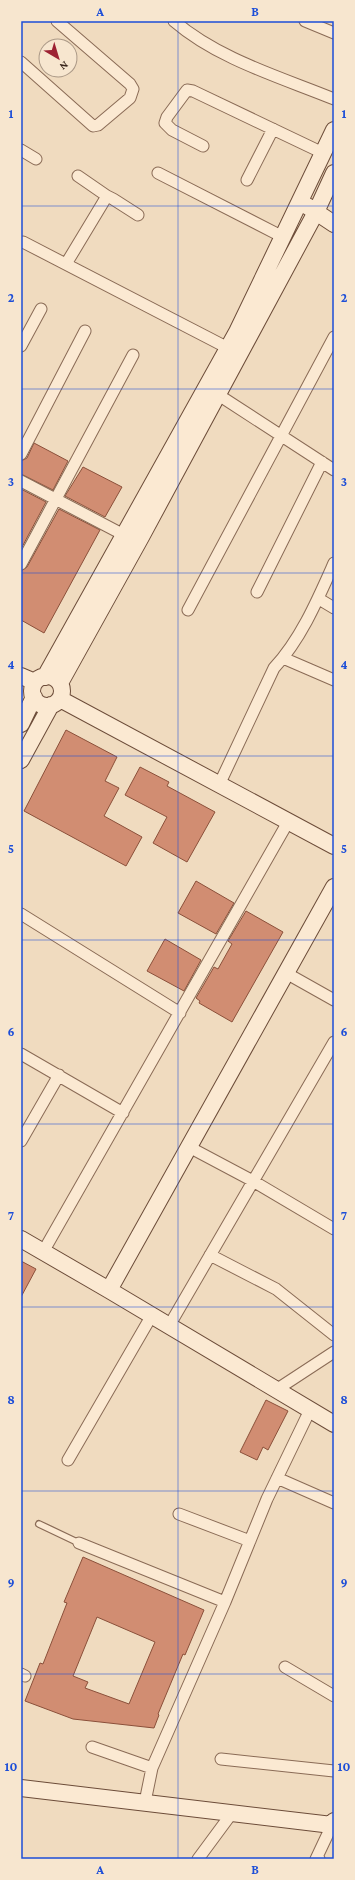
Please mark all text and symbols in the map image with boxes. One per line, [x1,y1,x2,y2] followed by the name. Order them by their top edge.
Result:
[95,4,104,19] text: A
[251,4,259,19] text: B
[38,38,78,78] north arrow
[57,59,71,73] text: N
[9,106,14,121] text: 1
[342,106,347,121] text: 1
[8,290,15,305] text: 2
[341,290,348,305] text: 2
[8,474,14,489] text: 3
[341,474,347,489] text: 3
[7,657,15,672] text: 4
[340,657,348,672] text: 4
[8,841,14,856] text: 5
[341,841,347,856] text: 5
[7,1024,15,1039] text: 6
[340,1024,348,1039] text: 6
[8,1208,14,1223] text: 7
[341,1208,347,1223] text: 7
[7,1392,15,1407] text: 8
[340,1392,348,1407] text: 8
[7,1575,15,1590] text: 9
[340,1575,348,1590] text: 9
[5,1759,17,1774] text: 10
[338,1759,350,1774] text: 10
[95,1862,104,1877] text: A
[251,1862,259,1877] text: B

